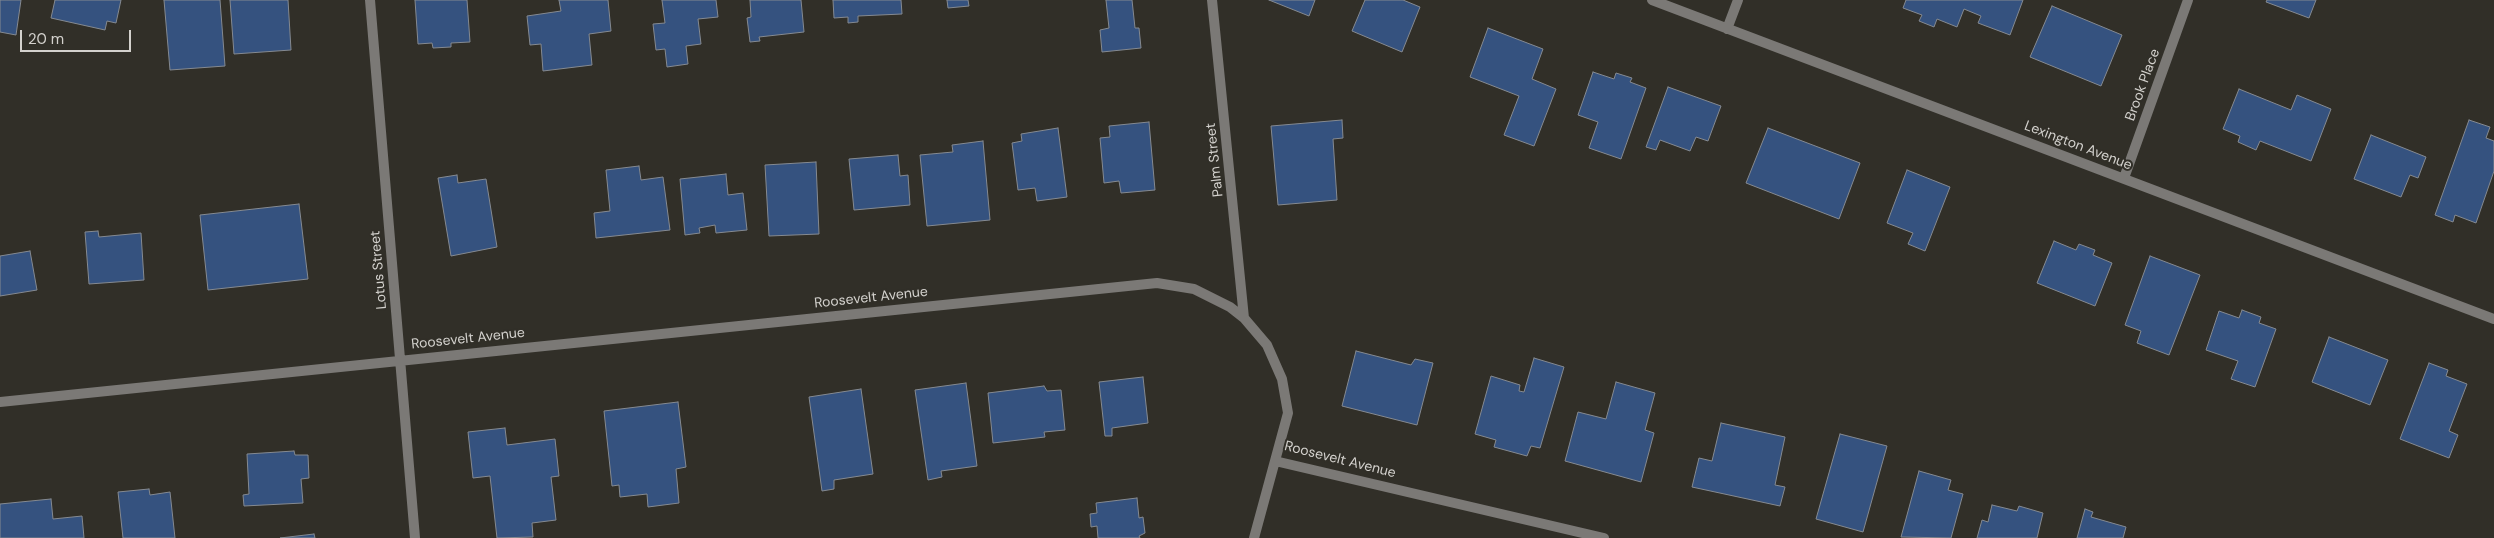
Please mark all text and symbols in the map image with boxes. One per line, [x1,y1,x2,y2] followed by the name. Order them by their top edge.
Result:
[22,20,134,52] scale bar
[28,29,64,49] text: 20 m
[2122,47,2164,123] street label: Brook Place
[2022,118,2134,174] street label: Lexington Avenue
[1203,122,1227,198] street label: Palm Street
[367,230,391,310] street label: Lotus Street
[813,284,929,312] street label: Roosevelt Avenue
[410,325,526,353] street label: Roosevelt Avenue
[1283,438,1397,482] street label: Roosevelt Avenue

